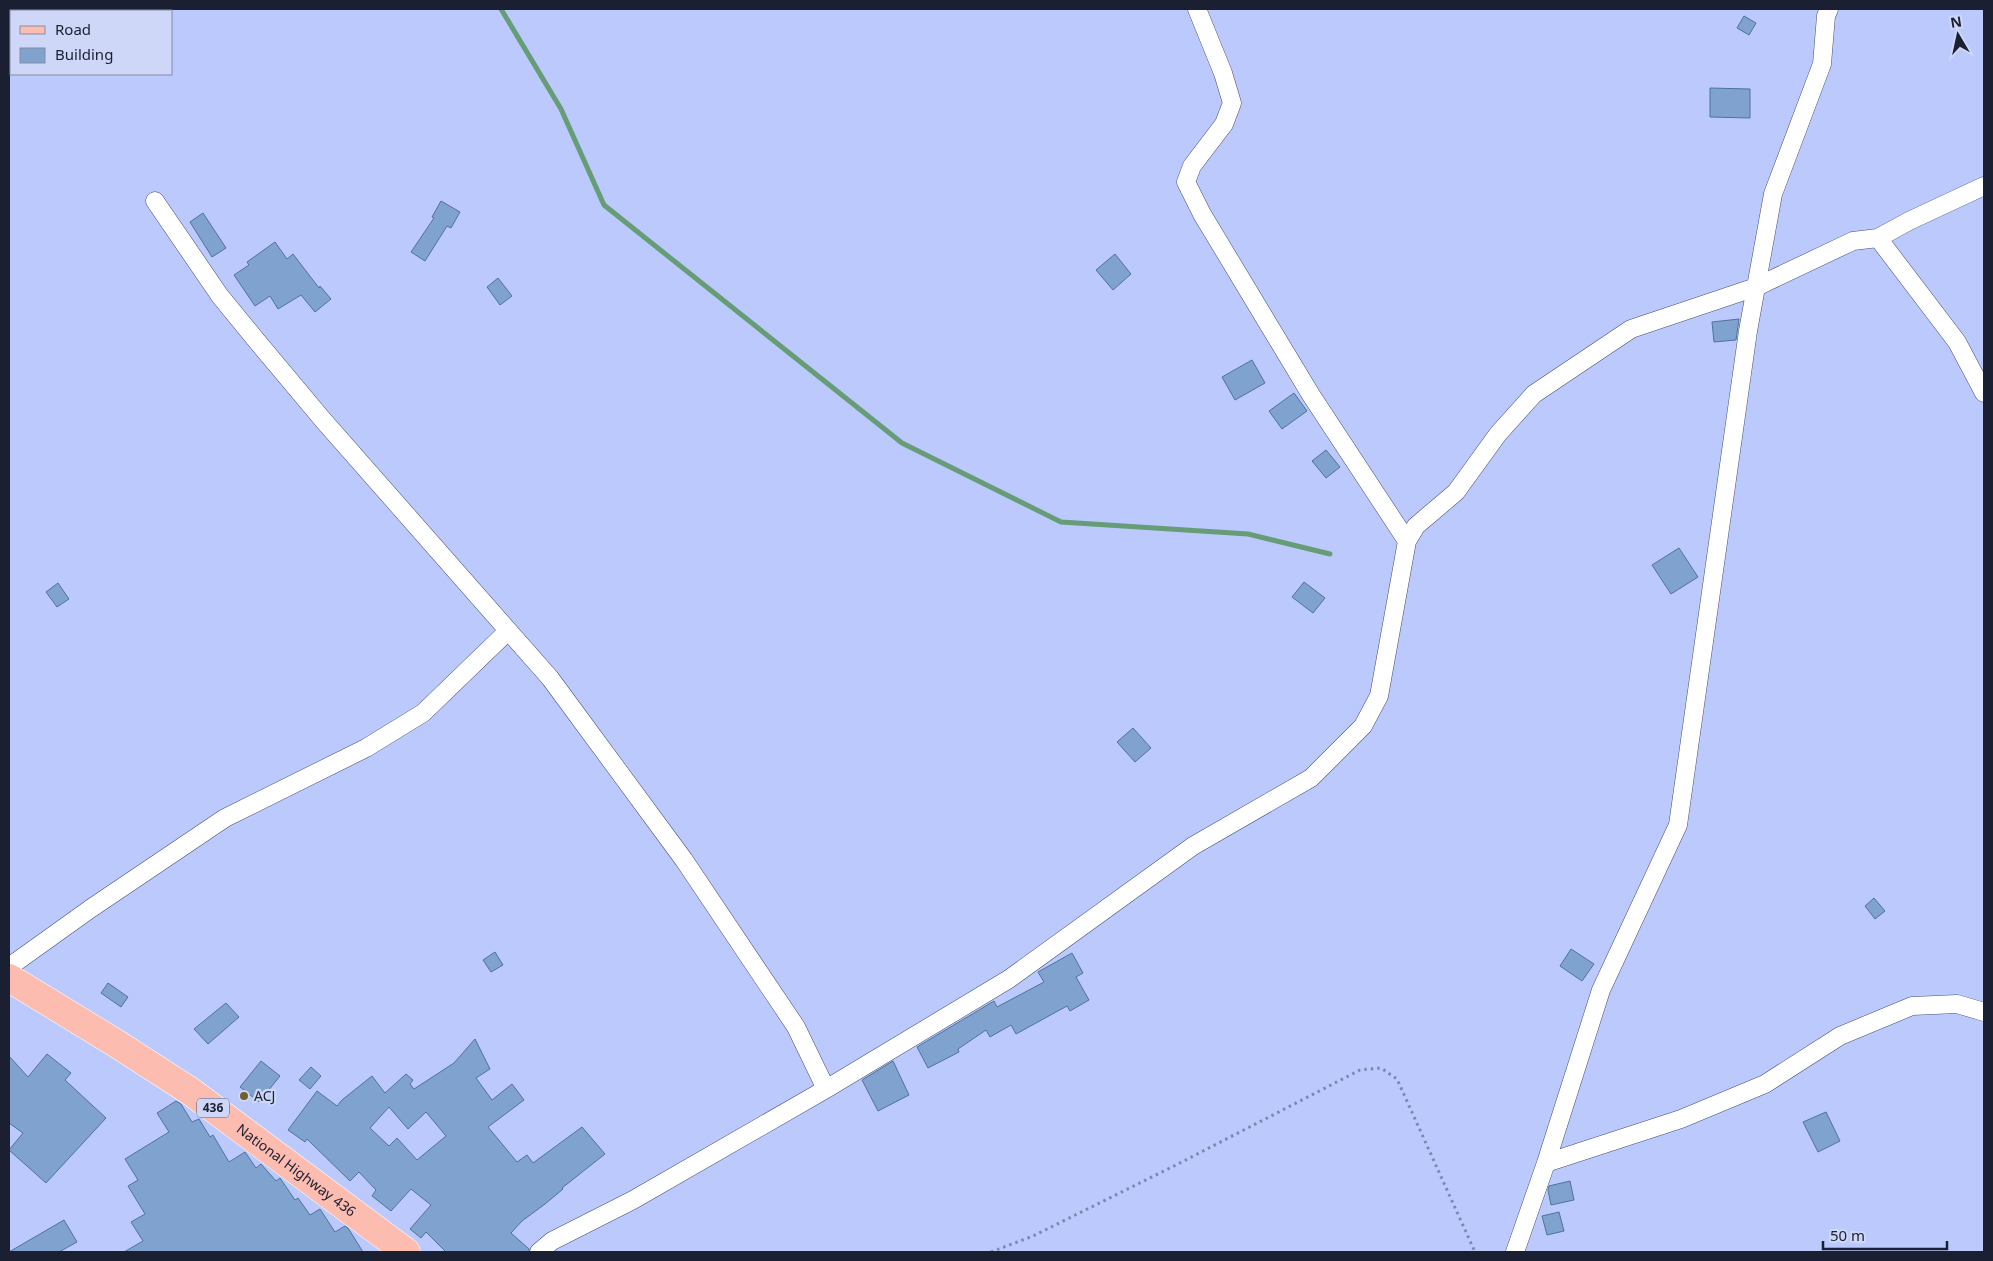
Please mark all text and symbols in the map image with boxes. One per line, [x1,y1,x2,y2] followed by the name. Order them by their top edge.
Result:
[10,10,172,75] legend
[1933,10,1983,60] north arrow
[1949,11,1963,32] text: N
[55,19,91,39] text: Road
[55,44,113,64] text: Building
[254,1086,275,1105] place label: ACJ
[238,1090,250,1102] marker: ACJ
[197,1098,229,1118] road number: 436
[233,1119,360,1221] street label: National Highway 436
[1823,1218,1947,1250] scale bar
[1830,1225,1865,1245] text: 50 m

